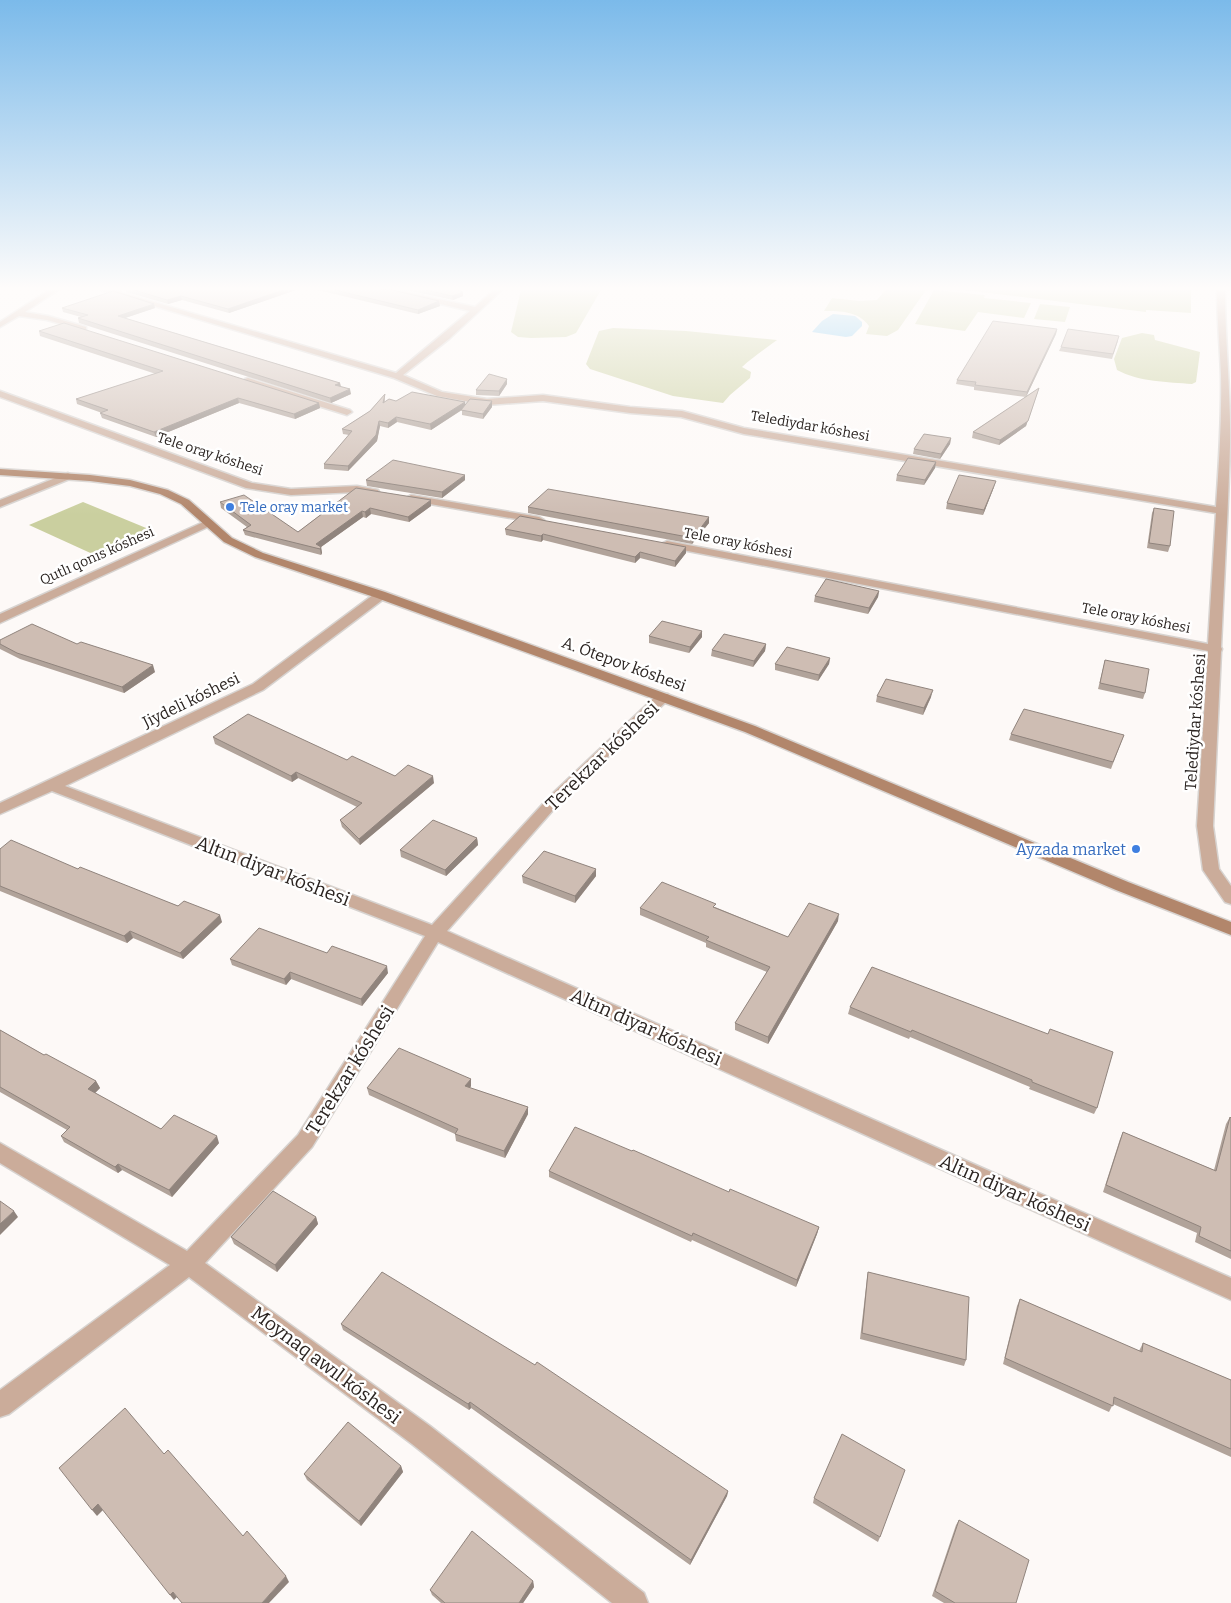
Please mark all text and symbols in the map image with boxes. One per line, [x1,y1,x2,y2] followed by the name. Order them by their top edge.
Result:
[749,407,871,445] street label: Telediydar kóshesi
[155,429,265,479] street label: Tele oray kóshesi
[240,499,348,516] place label: Tele oray market
[224,501,236,513] marker: Tele oray market
[37,523,157,589] street label: Qutlı qonıs kóshesi
[682,524,794,562] street label: Tele oray kóshesi
[1080,599,1192,637] street label: Tele oray kóshesi
[559,632,689,695] street label: A. Ótepov kóshesi
[1181,652,1209,791] street label: Telediydar kóshesi
[139,668,243,732] street label: Jiydeli kóshesi
[541,696,663,816] street label: Terekzar kóshesi
[193,831,354,911] street label: Altın diyar kóshesi
[1016,840,1126,859] place label: Ayzada market
[1130,843,1142,855] marker: Ayzada market
[567,983,725,1071] street label: Altın diyar kóshesi
[301,1001,399,1139] street label: Terekzar kóshesi
[936,1149,1094,1237] street label: Altın diyar kóshesi
[247,1301,406,1429] street label: Moynaq awıl kóshesi

